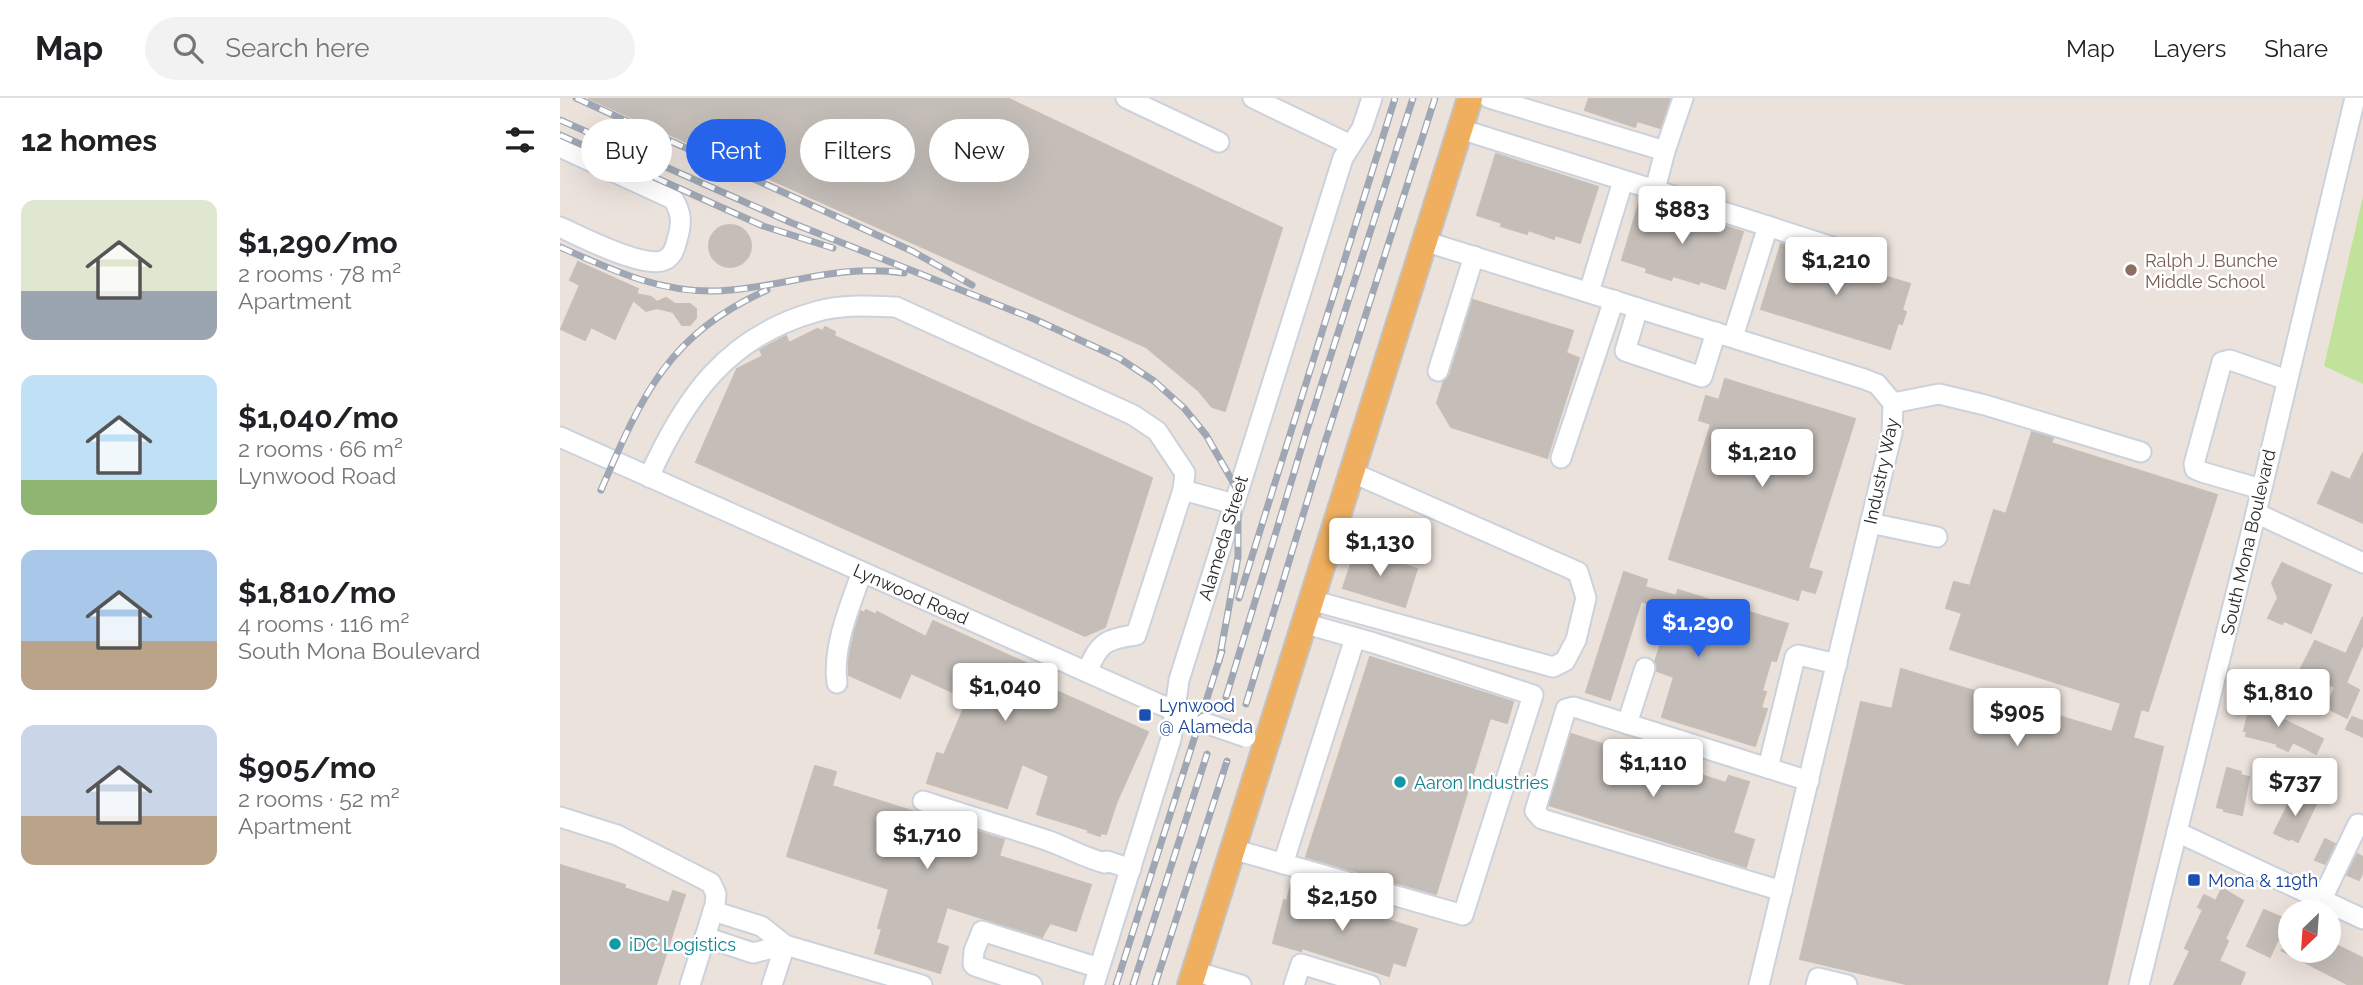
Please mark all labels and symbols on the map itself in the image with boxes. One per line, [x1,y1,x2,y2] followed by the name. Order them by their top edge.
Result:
[1641,186,1723,246] pin: $883
[1779,238,1893,297] pin: $1,210
[2145,250,2278,292] place label: Ralph J. Bunche Middle School
[2123,262,2139,278] marker: Ralph J. Bunche Middle School
[1859,416,1903,526] street label: Industry Way
[1705,430,1819,489] pin: $1,210
[2216,447,2280,637] street label: South Mona Boulevard
[1194,473,1252,603] street label: Alameda Street
[1323,518,1437,578] pin: $1,130
[850,559,972,629] street label: Lynwood Road
[1641,600,1755,659] pin: $1,290
[948,664,1062,723] pin: $1,040
[2221,670,2335,729] pin: $1,810
[1976,688,2058,748] pin: $905
[1159,695,1253,737] place label: Lynwood @ Alameda
[1137,707,1153,723] marker: Lynwood @ Alameda
[1596,740,1710,799] pin: $1,110
[2254,758,2336,818] pin: $737
[1414,772,1549,793] place label: Aaron Industries
[1392,774,1408,790] marker: Aaron Industries
[870,812,984,871] pin: $1,710
[2208,870,2318,891] place label: Mona & 119th
[2186,872,2202,888] marker: Mona & 119th
[1285,874,1399,933] pin: $2,150
[2278,900,2342,962] north arrow
[629,934,736,955] place label: iDC Logistics
[607,936,623,952] marker: iDC Logistics

